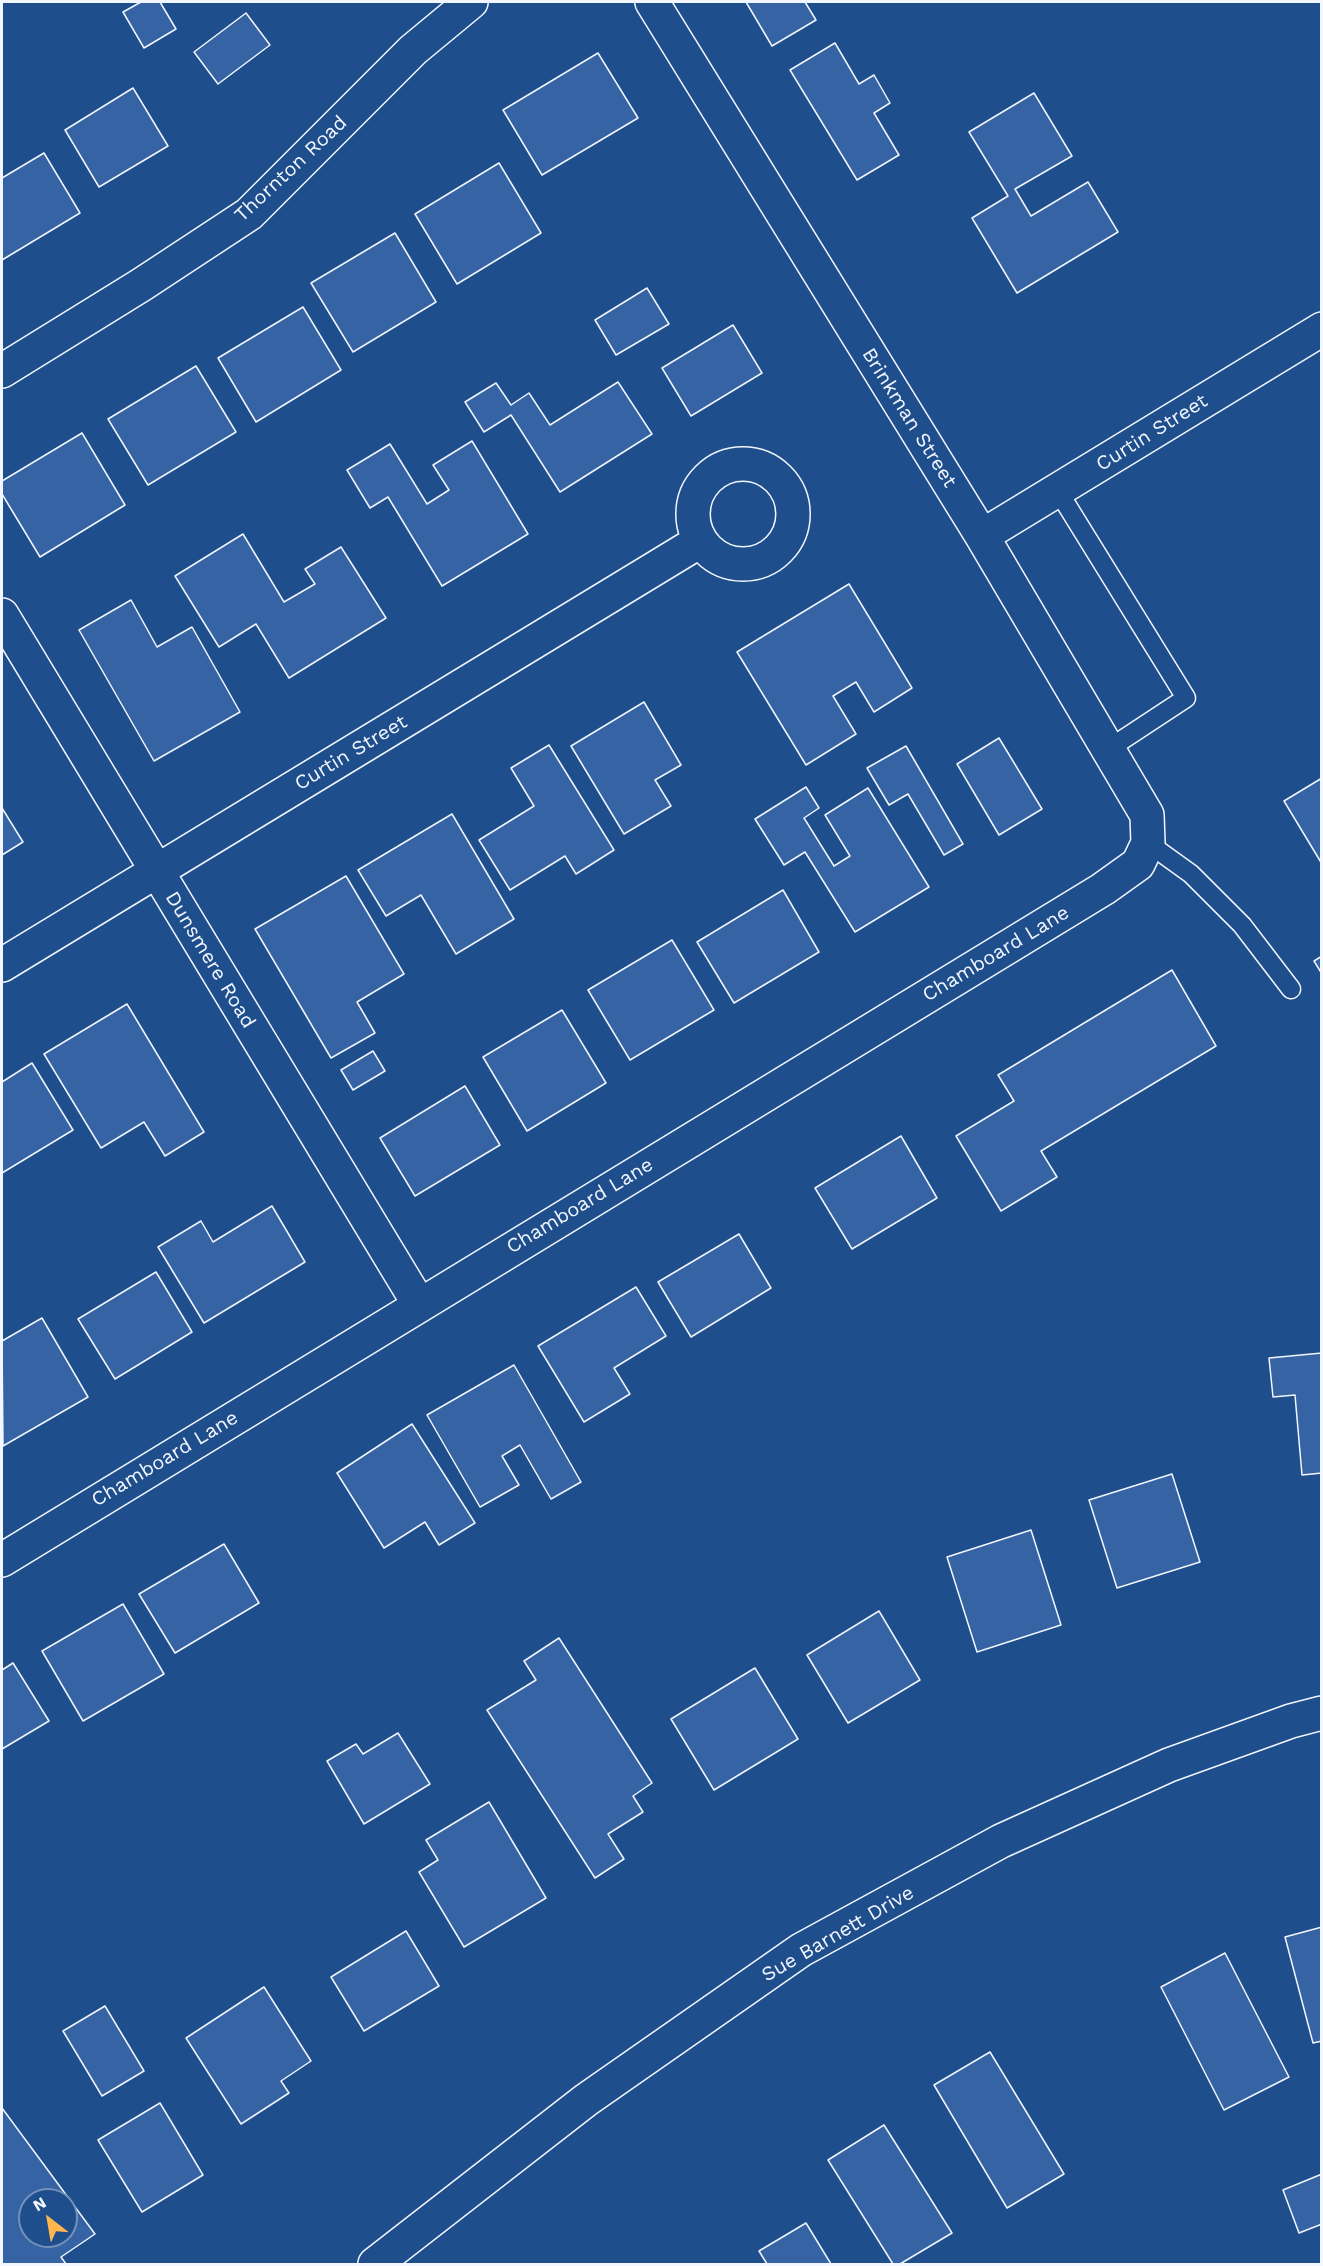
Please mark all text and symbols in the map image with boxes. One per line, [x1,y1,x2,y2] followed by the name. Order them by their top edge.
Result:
[230,111,352,227] street label: Thornton Road
[856,344,962,492] street label: Brinkman Street
[1092,389,1212,477] street label: Curtin Street
[291,710,411,796] street label: Curtin Street
[160,887,260,1033] street label: Dunsmere Road
[918,901,1074,1007] street label: Chamboard Lane
[502,1153,658,1259] street label: Chamboard Lane
[87,1406,243,1512] street label: Chamboard Lane
[758,1881,918,1987] street label: Sue Barnett Drive
[18,2188,78,2248] north arrow
[30,2193,49,2215] text: N

